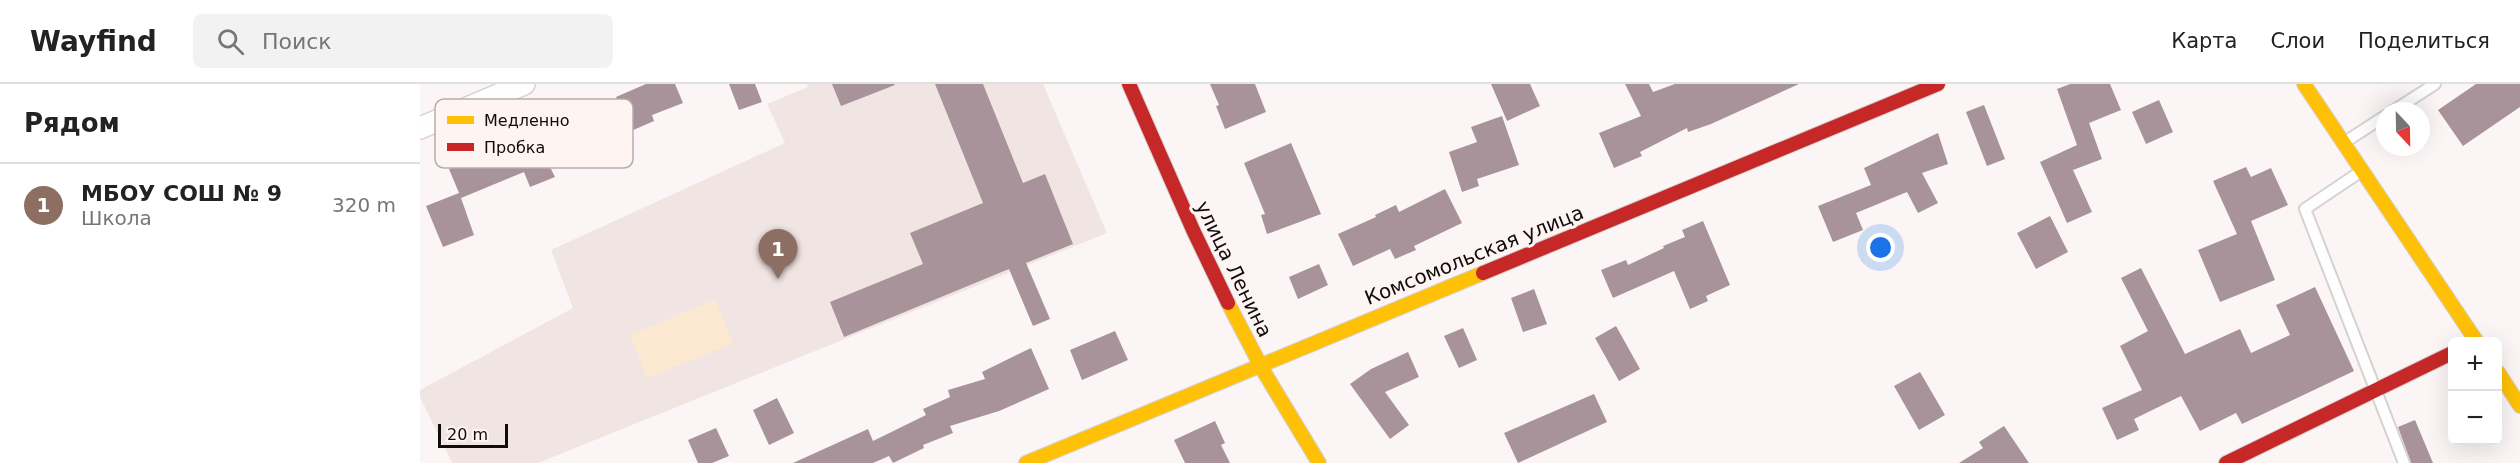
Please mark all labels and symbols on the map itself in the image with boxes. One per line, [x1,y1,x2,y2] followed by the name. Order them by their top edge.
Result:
[435,99,633,168] legend
[2376,102,2430,156] north arrow
[484,111,570,130] text: Медленно
[484,138,545,157] text: Пробка
[1191,197,1277,341] street label: улица Ленина
[1361,200,1587,310] street label: Комсомольская улица
[758,230,798,279] pin: 1
[1866,233,1895,262] your location
[438,421,508,448] scale bar

